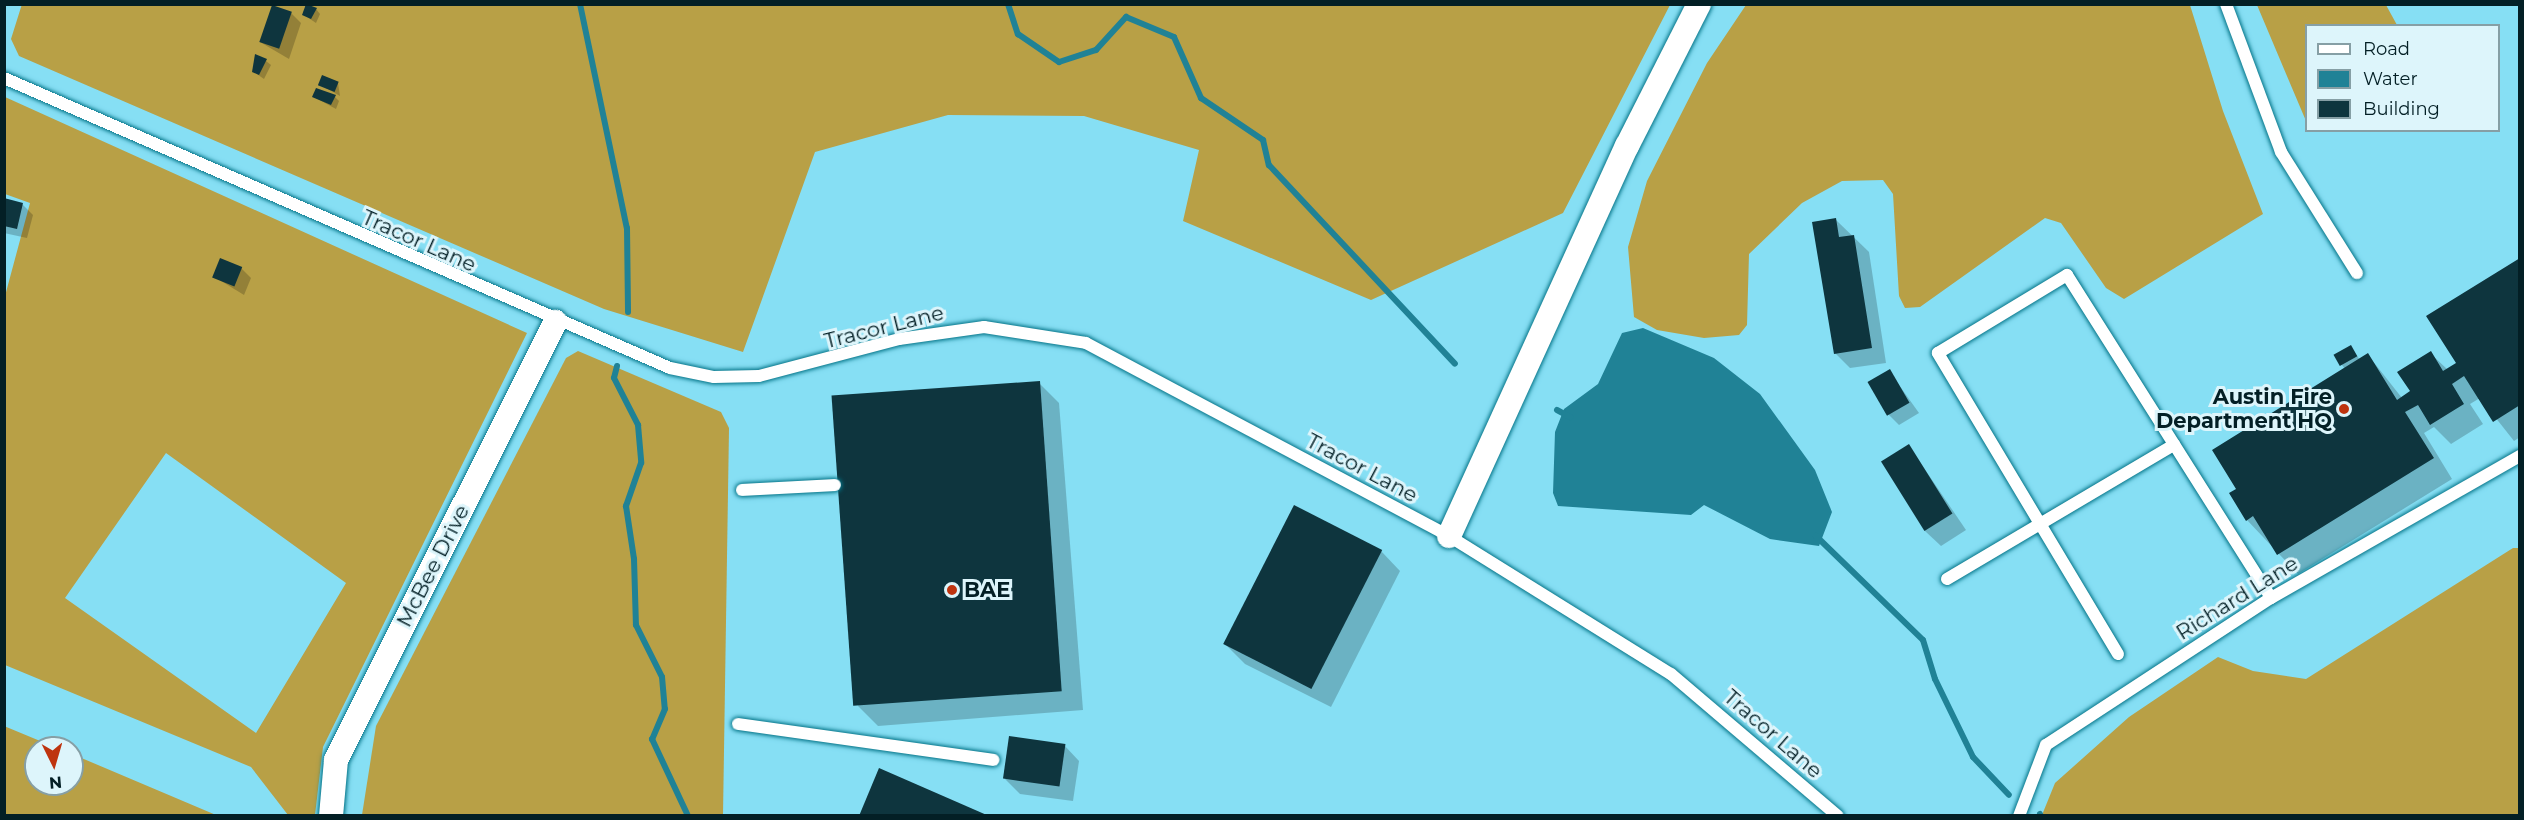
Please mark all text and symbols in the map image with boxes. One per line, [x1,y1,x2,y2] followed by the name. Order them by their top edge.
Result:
[2305,24,2500,132] legend
[2363,38,2410,60] text: Road
[2363,68,2418,90] text: Water
[2363,98,2440,120] text: Building
[358,205,480,277] street label: Tracor Lane
[822,300,946,354] street label: Tracor Lane
[2156,384,2332,434] place label: Austin Fire Department HQ
[2337,402,2351,416] marker: Austin Fire Department HQ
[1302,428,1422,508] street label: Tracor Lane
[391,501,475,631] street label: McBee Drive
[2172,551,2302,645] street label: Richard Lane
[964,577,1010,603] place label: BAE
[945,583,959,597] marker: BAE
[1719,684,1827,784] street label: Tracor Lane
[24,736,84,796] north arrow
[48,772,63,792] text: N

